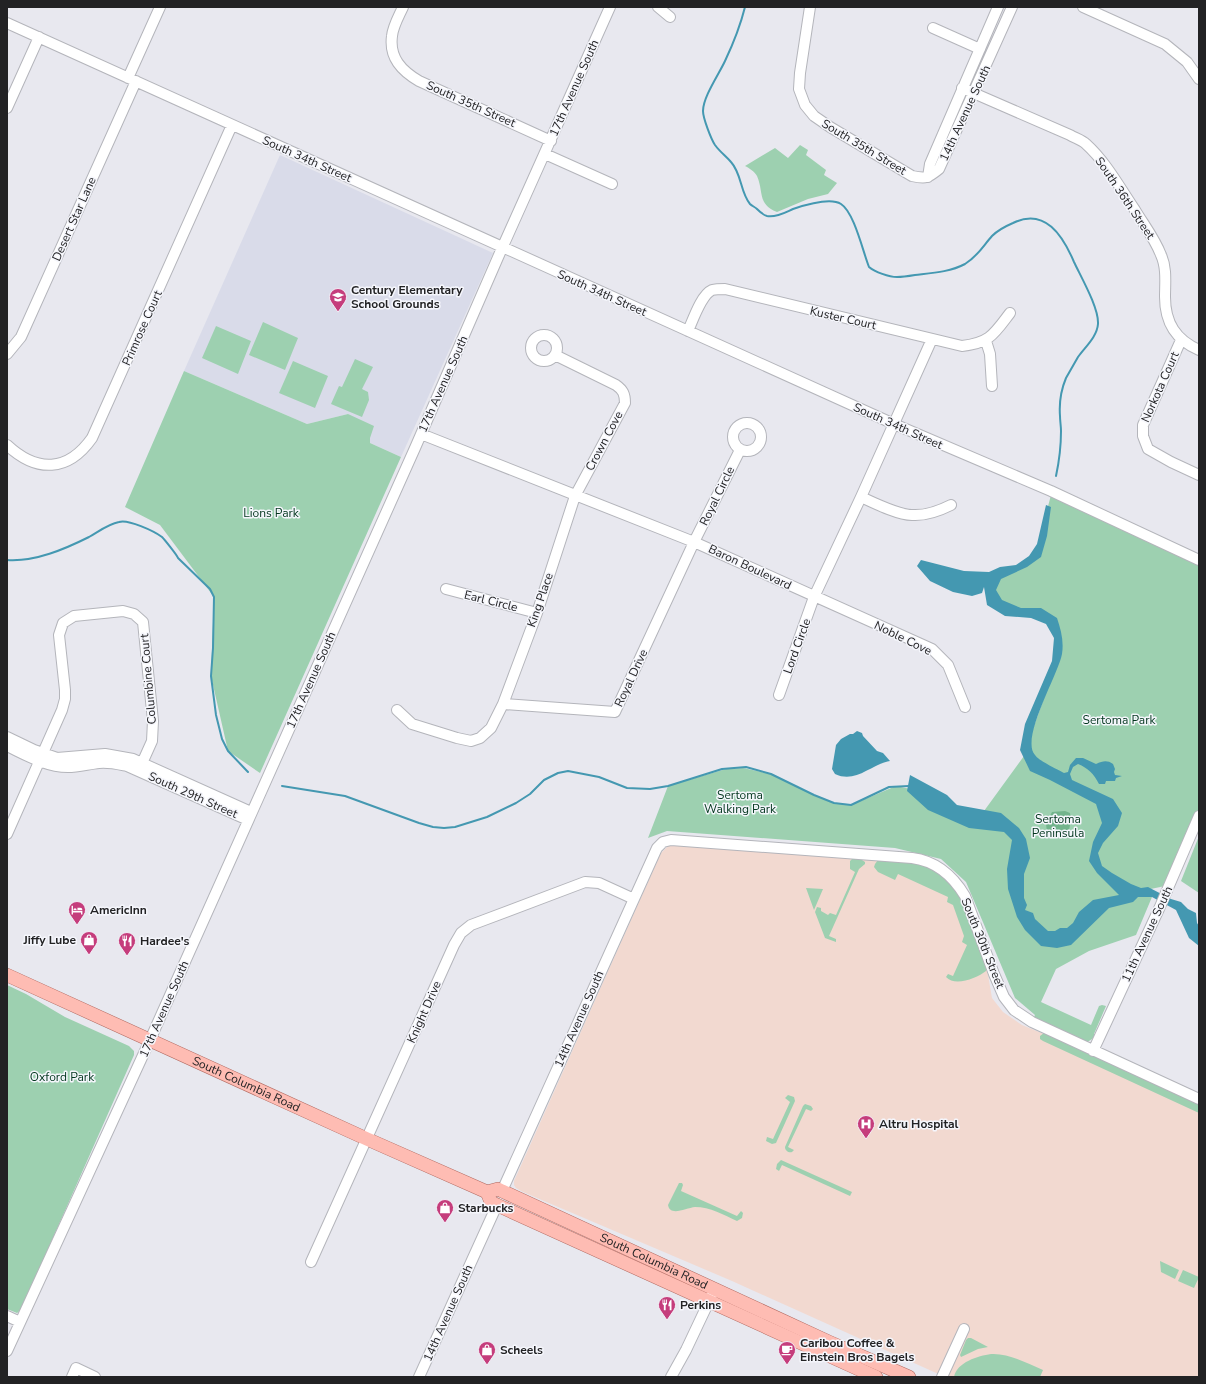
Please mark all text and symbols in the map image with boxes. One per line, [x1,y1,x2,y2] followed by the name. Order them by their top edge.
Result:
[545,37,603,139] street label: 17th Avenue South
[936,62,994,164] street label: 14th Avenue South
[424,77,519,131] street label: South 35th Street
[819,115,910,179] street label: South 35th Street
[260,132,355,186] street label: South 34th Street
[1091,154,1159,243] street label: South 36th Street
[48,174,100,264] street label: Desert Star Lane
[555,266,650,320] street label: South 34th Street
[351,282,463,312] place label: Century Elementary School Grounds
[118,287,166,368] street label: Primrose Court
[328,287,348,312] school or university icon: Century Elementary School Grounds
[808,303,879,334] street label: Kuster Court
[414,333,472,435] street label: 17th Avenue South
[1137,348,1183,425] street label: Norkota Court
[851,399,946,453] street label: South 34th Street
[582,408,626,474] street label: Crown Cove
[696,464,738,528] street label: Royal Circle
[243,505,300,521] park label: Lions Park
[706,541,794,593] street label: Baron Boulevard
[523,571,557,629] street label: King Place
[463,587,519,615] street label: Earl Circle
[780,616,814,676] street label: Lord Circle
[872,617,934,659] street label: Noble Cove
[282,629,340,731] street label: 17th Avenue South
[136,632,160,725] street label: Columbine Court
[611,647,651,709] street label: Royal Drive
[1083,712,1156,728] park label: Sertoma Park
[146,768,241,822] street label: South 29th Street
[704,787,777,817] park label: Sertoma Walking Park
[1032,811,1084,841] park label: Sertoma Peninsula
[1118,883,1176,985] street label: 11th Avenue South
[958,895,1009,991] street label: South 30th Street
[67,900,87,925] hotel icon: AmericInn
[90,902,147,918] place label: AmericInn
[79,930,99,955] shop icon: Jiffy Lube
[117,931,137,956] restaurant icon: Hardee's
[23,932,76,948] place label: Jiffy Lube
[140,933,190,949] place label: Hardee's
[135,958,193,1060] street label: 17th Avenue South
[550,968,608,1070] street label: 14th Avenue South
[403,978,445,1046] street label: Knight Drive
[190,1052,303,1116] street label: South Columbia Road
[30,1069,95,1085] park label: Oxford Park
[856,1114,876,1139] hospital icon: Altru Hospital
[879,1116,959,1132] place label: Altru Hospital
[435,1198,455,1223] shop icon: Starbucks
[458,1200,514,1216] place label: Starbucks
[597,1229,710,1293] street label: South Columbia Road
[419,1262,477,1364] street label: 14th Avenue South
[657,1295,677,1320] restaurant icon: Perkins
[680,1297,721,1313] place label: Perkins
[800,1335,915,1365] place label: Caribou Coffee & Einstein Bros Bagels
[477,1340,497,1365] shop icon: Scheels
[777,1340,797,1365] cafe icon: Caribou Coffee & Einstein Bros Bagels
[500,1342,543,1358] place label: Scheels

